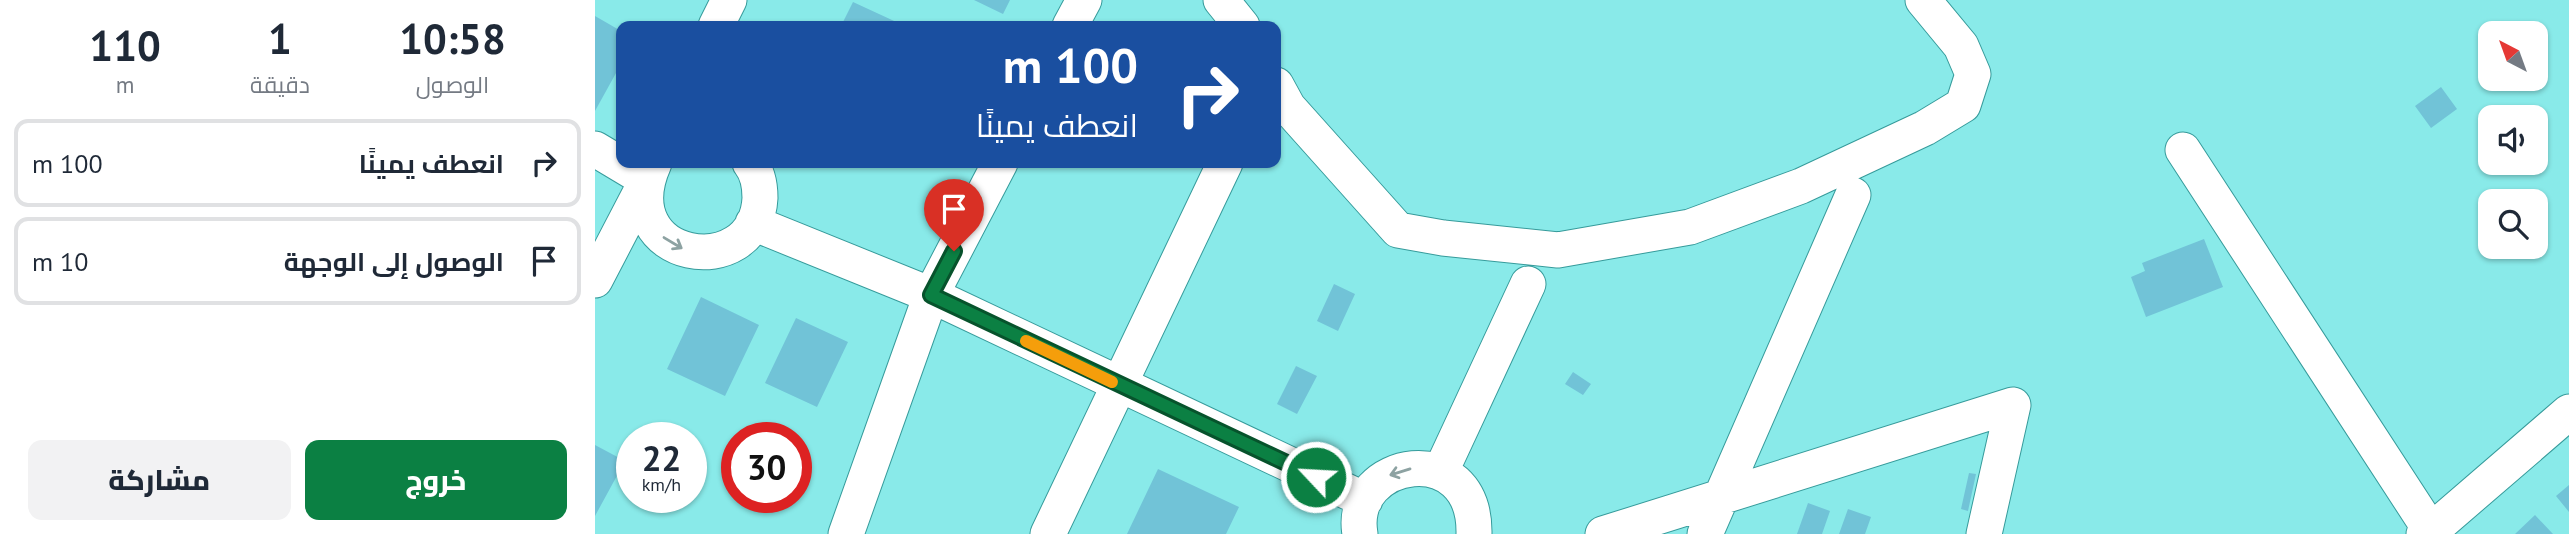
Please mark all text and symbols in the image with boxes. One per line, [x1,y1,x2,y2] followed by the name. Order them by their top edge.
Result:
[268,11,292,66] text: 1
[399,11,506,66] text: 10:58
[89,18,161,73] text: 110
[2478,21,2548,91] north arrow
[2478,21,2548,259] map controls
[1003,33,1138,97] text: 100 m
[1162,49,1253,140] icon: right
[116,70,134,99] text: m
[250,70,310,99] text: دقيقة
[416,70,489,99] text: الوصول
[976,104,1138,146] text: انعطف يمينًا
[2478,105,2548,175] button: sound
[525,144,563,182] icon: right
[32,147,103,180] text: 100 m
[359,147,504,180] text: انعطف يمينًا
[924,179,984,251] pin
[2478,189,2548,259] button: search
[935,190,973,228] icon: arrive
[663,235,682,250] one-way arrow
[525,242,563,280] icon: arrive
[32,245,88,278] text: 10 m
[284,245,504,278] text: الوصول إلى الوجهة
[721,422,812,513] speed limit sign: 30
[642,435,681,481] text: 22
[28,440,291,520] button: مشاركة
[305,440,567,520] button: خروج
[1279,440,1353,514] position arrow
[1390,467,1412,480] one-way arrow
[642,473,681,496] text: km/h

